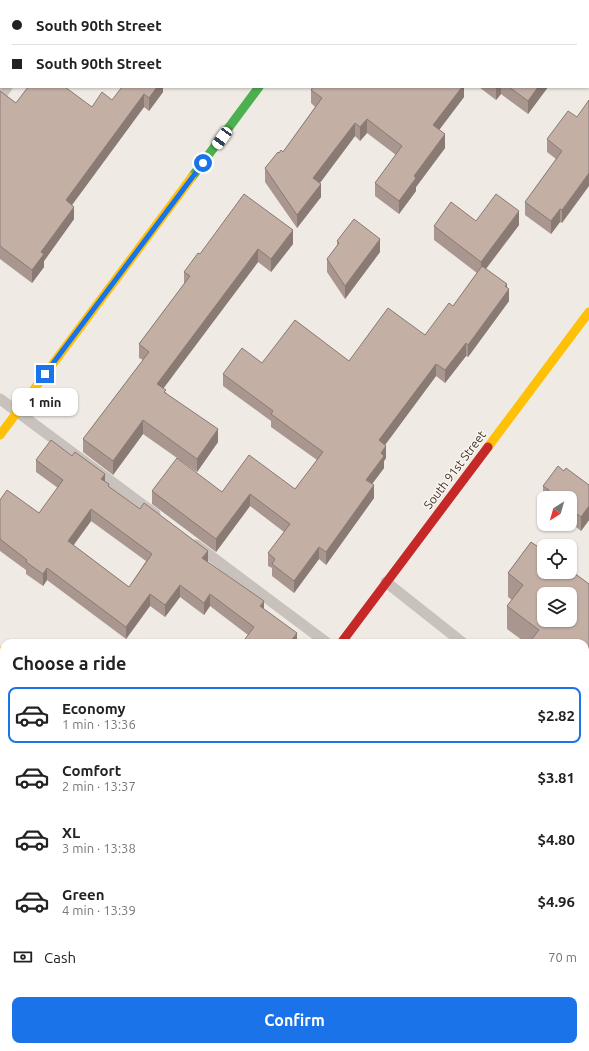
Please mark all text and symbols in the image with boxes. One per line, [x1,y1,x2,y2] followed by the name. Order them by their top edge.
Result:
[36,17,162,34] text: South 90th Street
[36,55,162,72] text: South 90th Street
[210,125,234,151] car
[194,154,212,172] route start
[36,365,54,383] route end
[12,388,78,416] callout: 1 min
[29,395,61,409] text: 1 min
[421,428,488,511] street label: South 91st Street
[537,491,577,531] north arrow
[537,491,577,627] map controls
[537,539,577,579] button: locate
[537,587,577,627] button: layers
[12,653,126,673] text: Choose a ride
[14,697,50,733] icon: car
[62,700,126,717] text: Economy
[537,707,575,724] text: $2.82
[62,717,136,731] text: 1 min · 13:36
[14,759,50,795] icon: car
[62,762,121,779] text: Comfort
[537,769,575,786] text: $3.81
[62,779,136,793] text: 2 min · 13:37
[14,821,50,857] icon: car
[62,824,80,841] text: XL
[537,831,575,848] text: $4.80
[62,841,136,855] text: 3 min · 13:38
[14,883,50,919] icon: car
[62,886,104,903] text: Green
[537,893,575,910] text: $4.96
[62,903,136,917] text: 4 min · 13:39
[12,946,34,968] icon: cash
[44,949,76,966] text: Cash
[548,950,577,964] text: 70 m
[12,997,577,1043] button: Confirm

